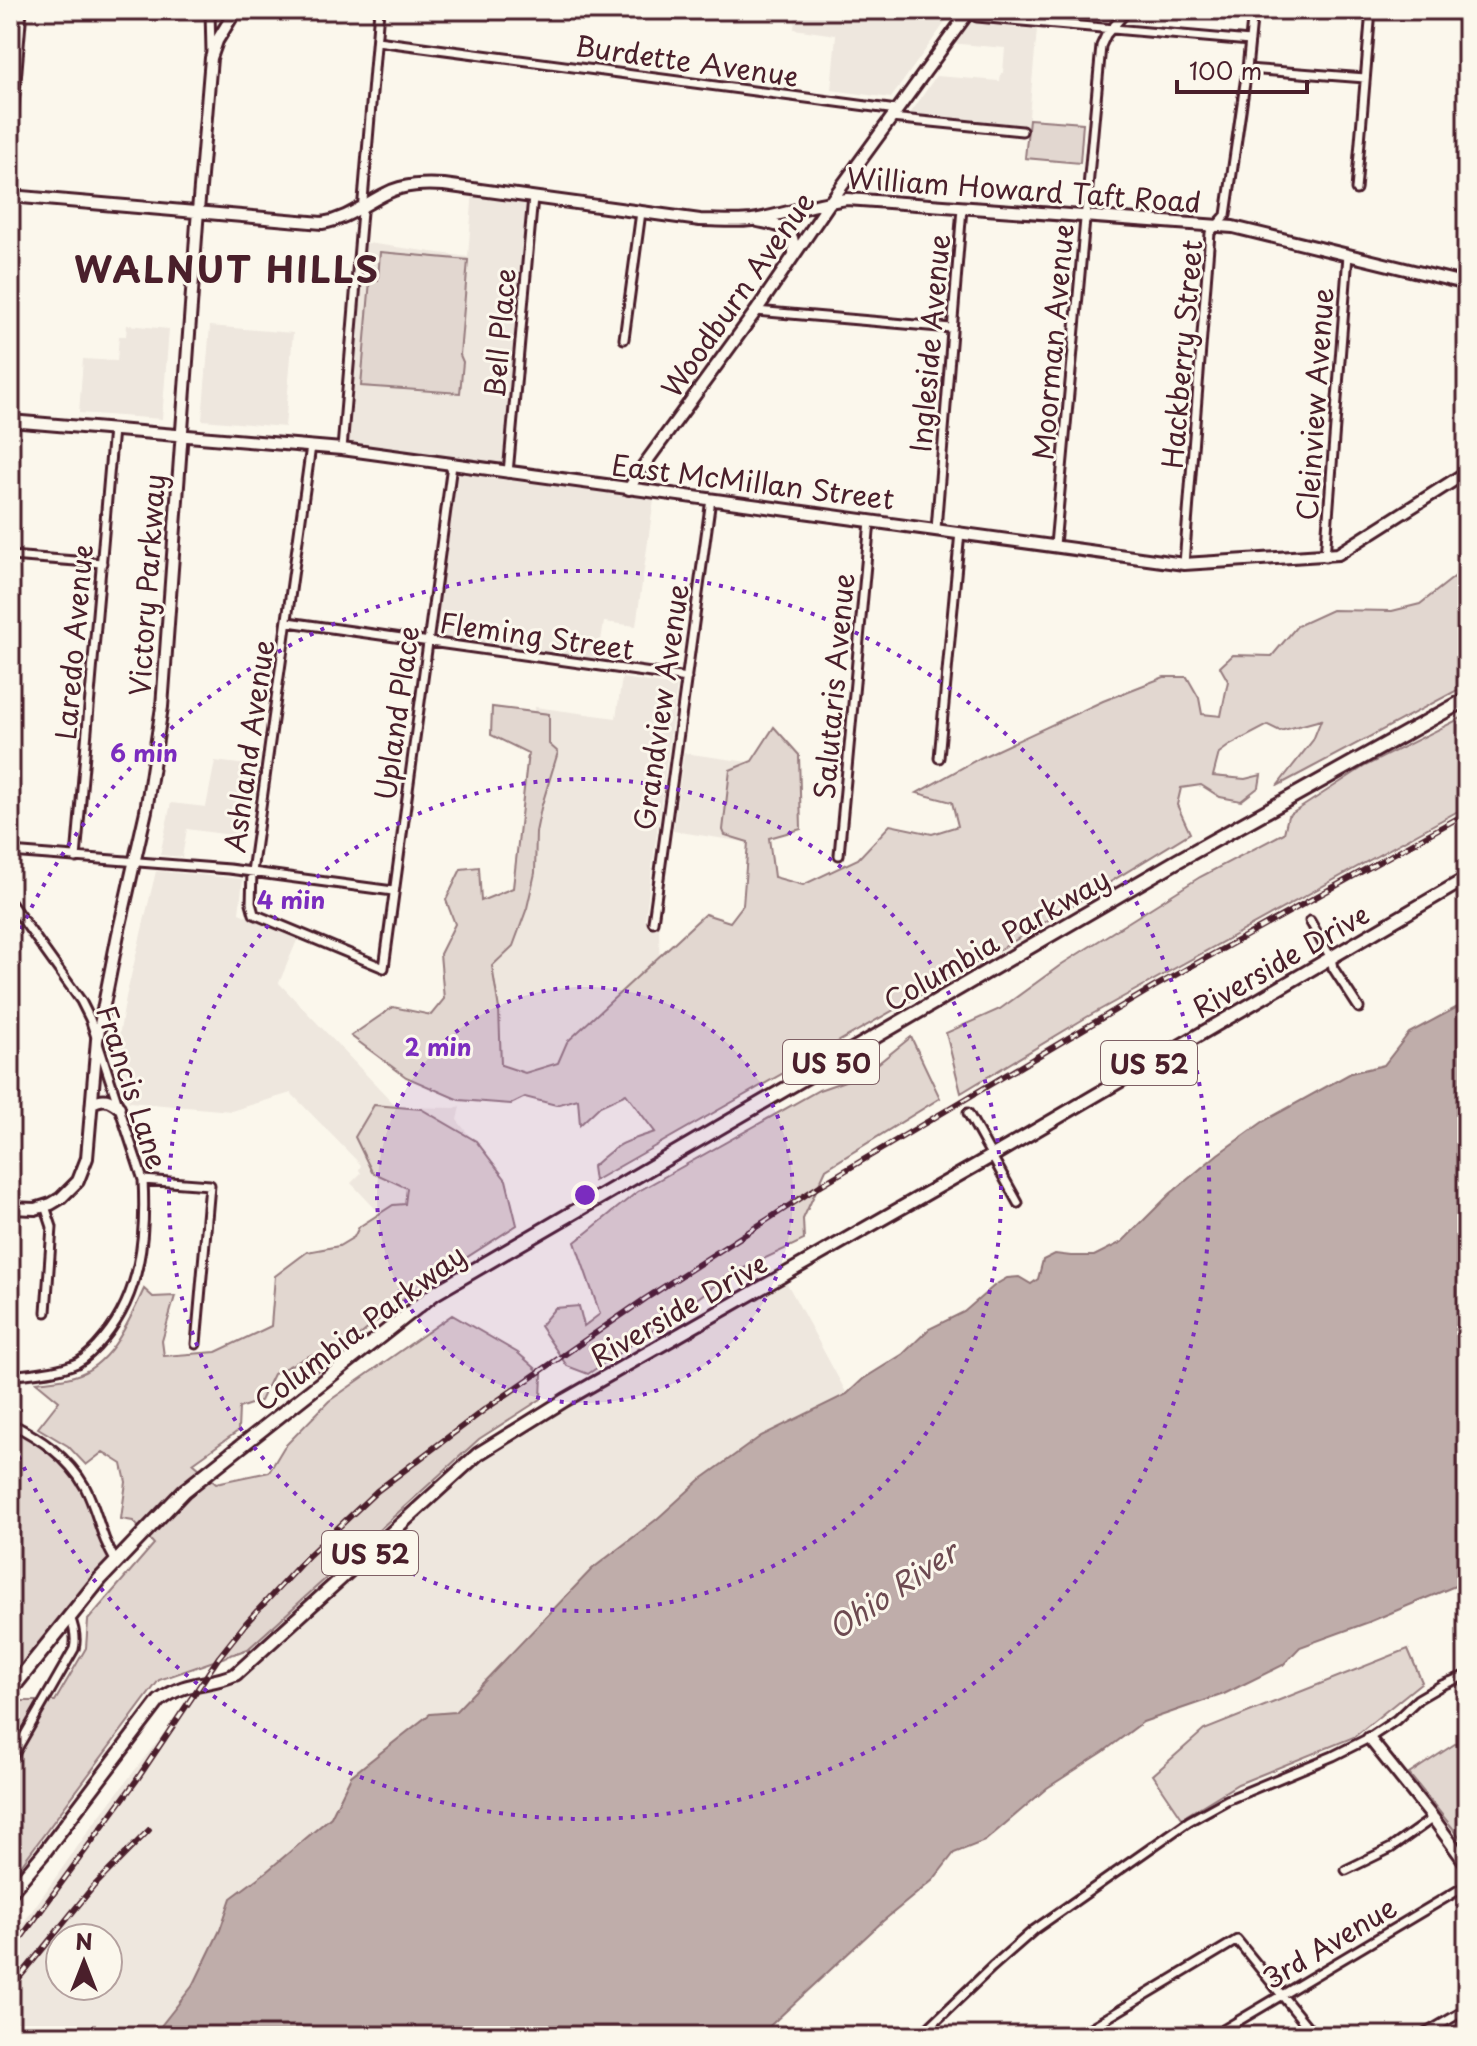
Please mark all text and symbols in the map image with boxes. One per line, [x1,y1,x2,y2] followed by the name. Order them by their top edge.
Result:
[573,23,801,97] street label: Burdette Avenue
[1177,44,1307,94] scale bar
[1189,52,1262,88] text: 100 m
[845,155,1203,223] street label: William Howard Taft Road
[650,182,824,406] street label: Woodburn Avenue
[1020,222,1084,462] street label: Moorman Avenue
[898,232,960,454] street label: Ingleside Avenue
[1150,238,1212,470] street label: Hackberry Street
[74,241,380,295] district label: WALNUT HILLS
[472,266,526,400] street label: Bell Place
[1284,286,1344,522] street label: Cleinview Avenue
[609,442,897,520] street label: East McMillan Street
[117,473,175,697] street label: Victory Parkway
[43,542,103,742] street label: Laredo Avenue
[802,571,864,801] street label: Salutaris Avenue
[621,581,699,833] street label: Grandview Avenue
[437,600,637,670] street label: Fleming Street
[362,623,430,803] street label: Upland Place
[212,637,284,855] street label: Ashland Avenue
[110,734,178,770] text: 6 min
[875,857,1117,1021] street label: Columbia Parkway
[257,881,325,917] text: 4 min
[1183,892,1377,1028] street label: Riverside Drive
[86,999,180,1175] street label: Francis Lane
[404,1028,472,1064] text: 2 min
[783,1040,879,1084] road number: US 50
[1101,1041,1197,1085] road number: US 52
[571,1181,599,1209] centre of rings
[244,1233,474,1421] street label: Columbia Parkway
[581,1241,775,1377] street label: Riverside Drive
[818,1527,970,1649] water label: Ohio River
[322,1531,418,1575] road number: US 52
[1254,1885,1404,1999] street label: 3rd Avenue
[44,1922,124,2002] north arrow
[75,1924,93,1957] text: N

